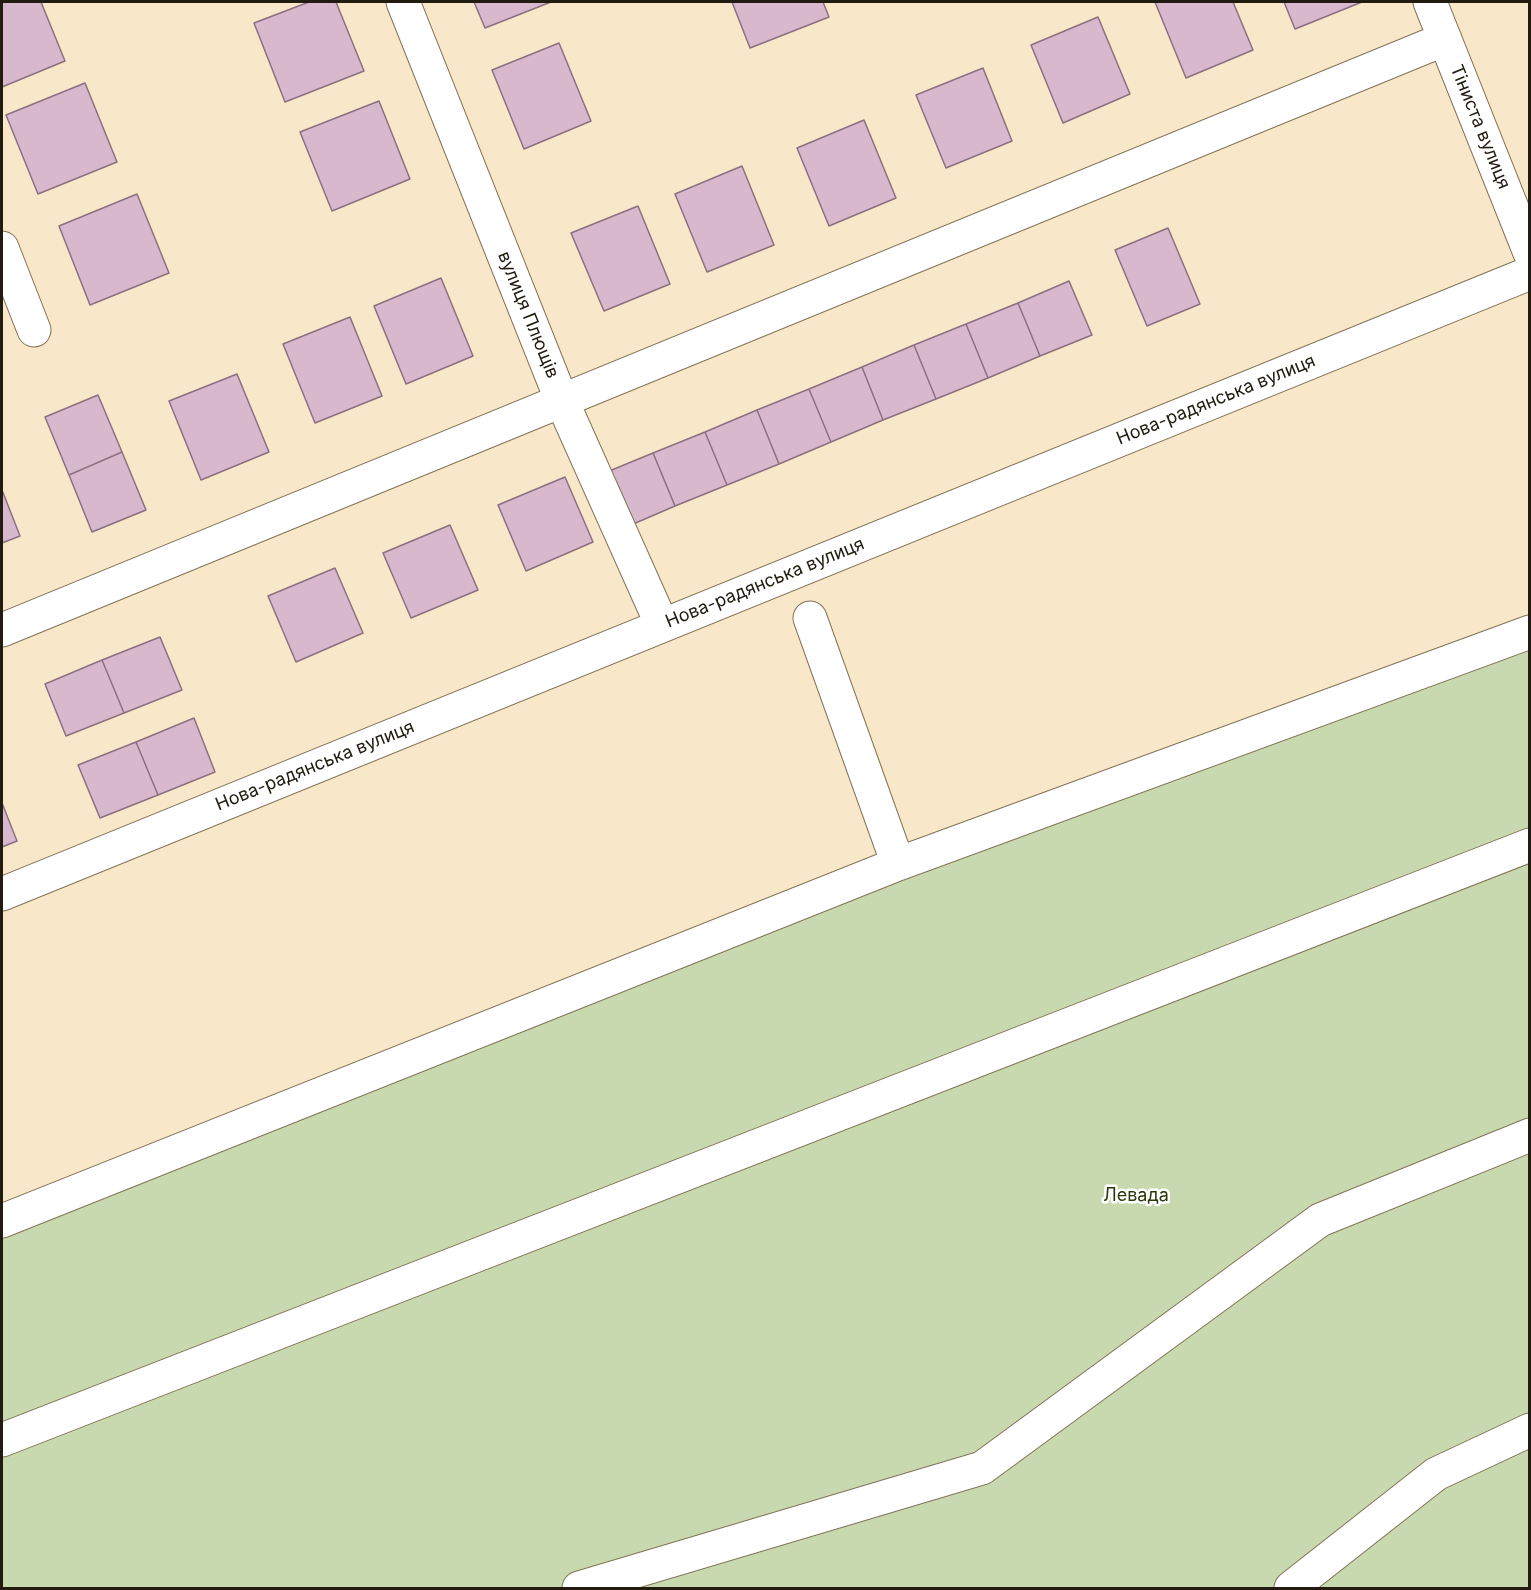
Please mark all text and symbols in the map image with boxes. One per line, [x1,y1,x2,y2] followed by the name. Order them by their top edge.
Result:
[1445,62,1515,192] street label: Тіниста вулиця
[493,248,563,382] street label: вулиця Плющів
[1113,350,1319,450] street label: Нова-радянська вулиця
[662,533,868,633] street label: Нова-радянська вулиця
[212,716,418,816] street label: Нова-радянська вулиця
[1103,1185,1169,1207] park label: Левада

